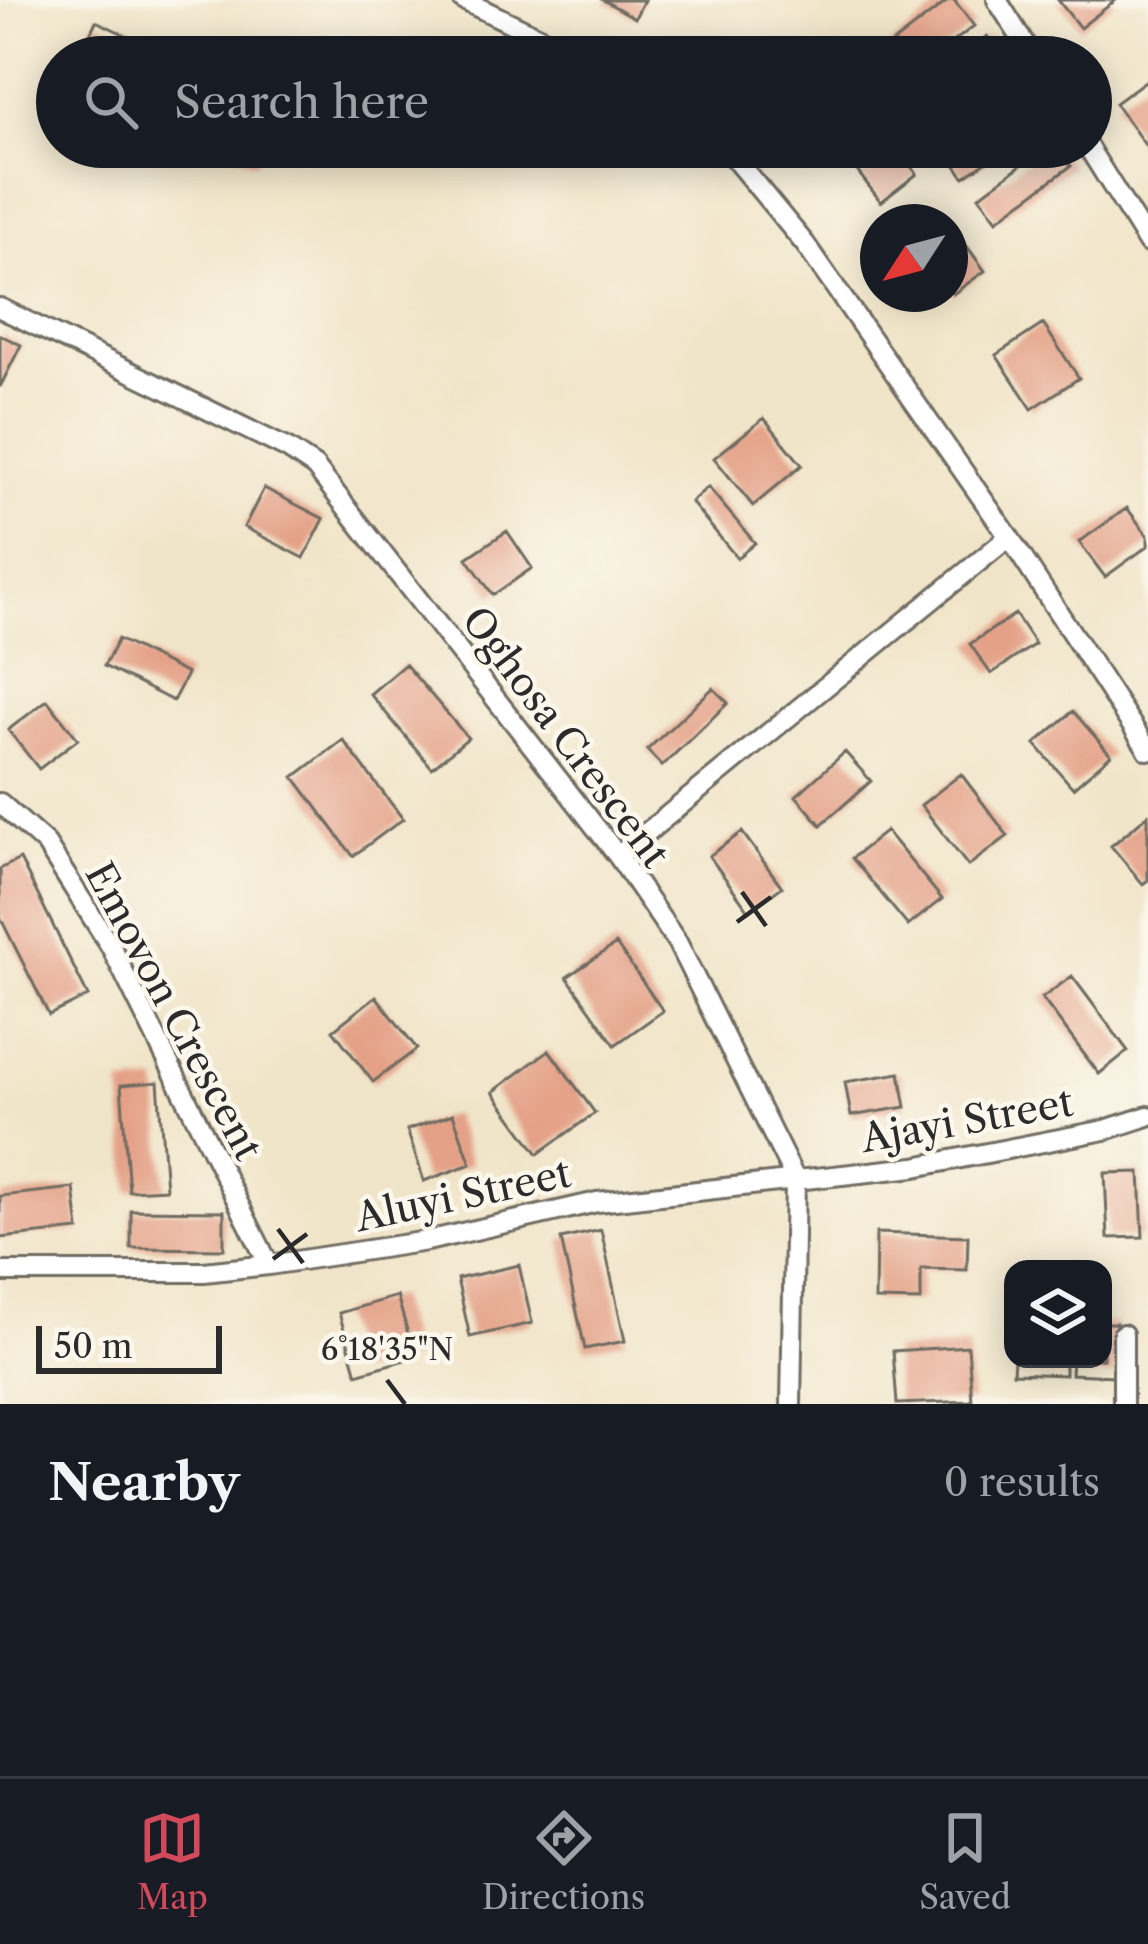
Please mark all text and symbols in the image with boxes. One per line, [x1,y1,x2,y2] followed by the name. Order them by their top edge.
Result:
[36,36,1112,168] search box
[78,69,144,135] icon: search
[174,74,429,130] text: Search here
[860,204,968,312] north arrow
[452,597,680,877] street label: Oghosa Crescent
[75,854,273,1168] street label: Emovon Crescent
[856,1078,1077,1162] street label: Ajayi Street
[350,1149,575,1241] street label: Aluyi Street
[1004,1260,1112,1368] map controls
[1004,1260,1112,1368] button: layers
[36,1320,222,1373] scale bar
[54,1326,132,1367] text: 50 m
[321,1331,453,1368] text: 6°18'35"N
[48,1451,240,1513] text: Nearby
[944,1458,1100,1506] text: 0 results
[137,1805,208,1918] tab: Map
[482,1805,645,1918] tab: Directions
[919,1805,1011,1918] tab: Saved

